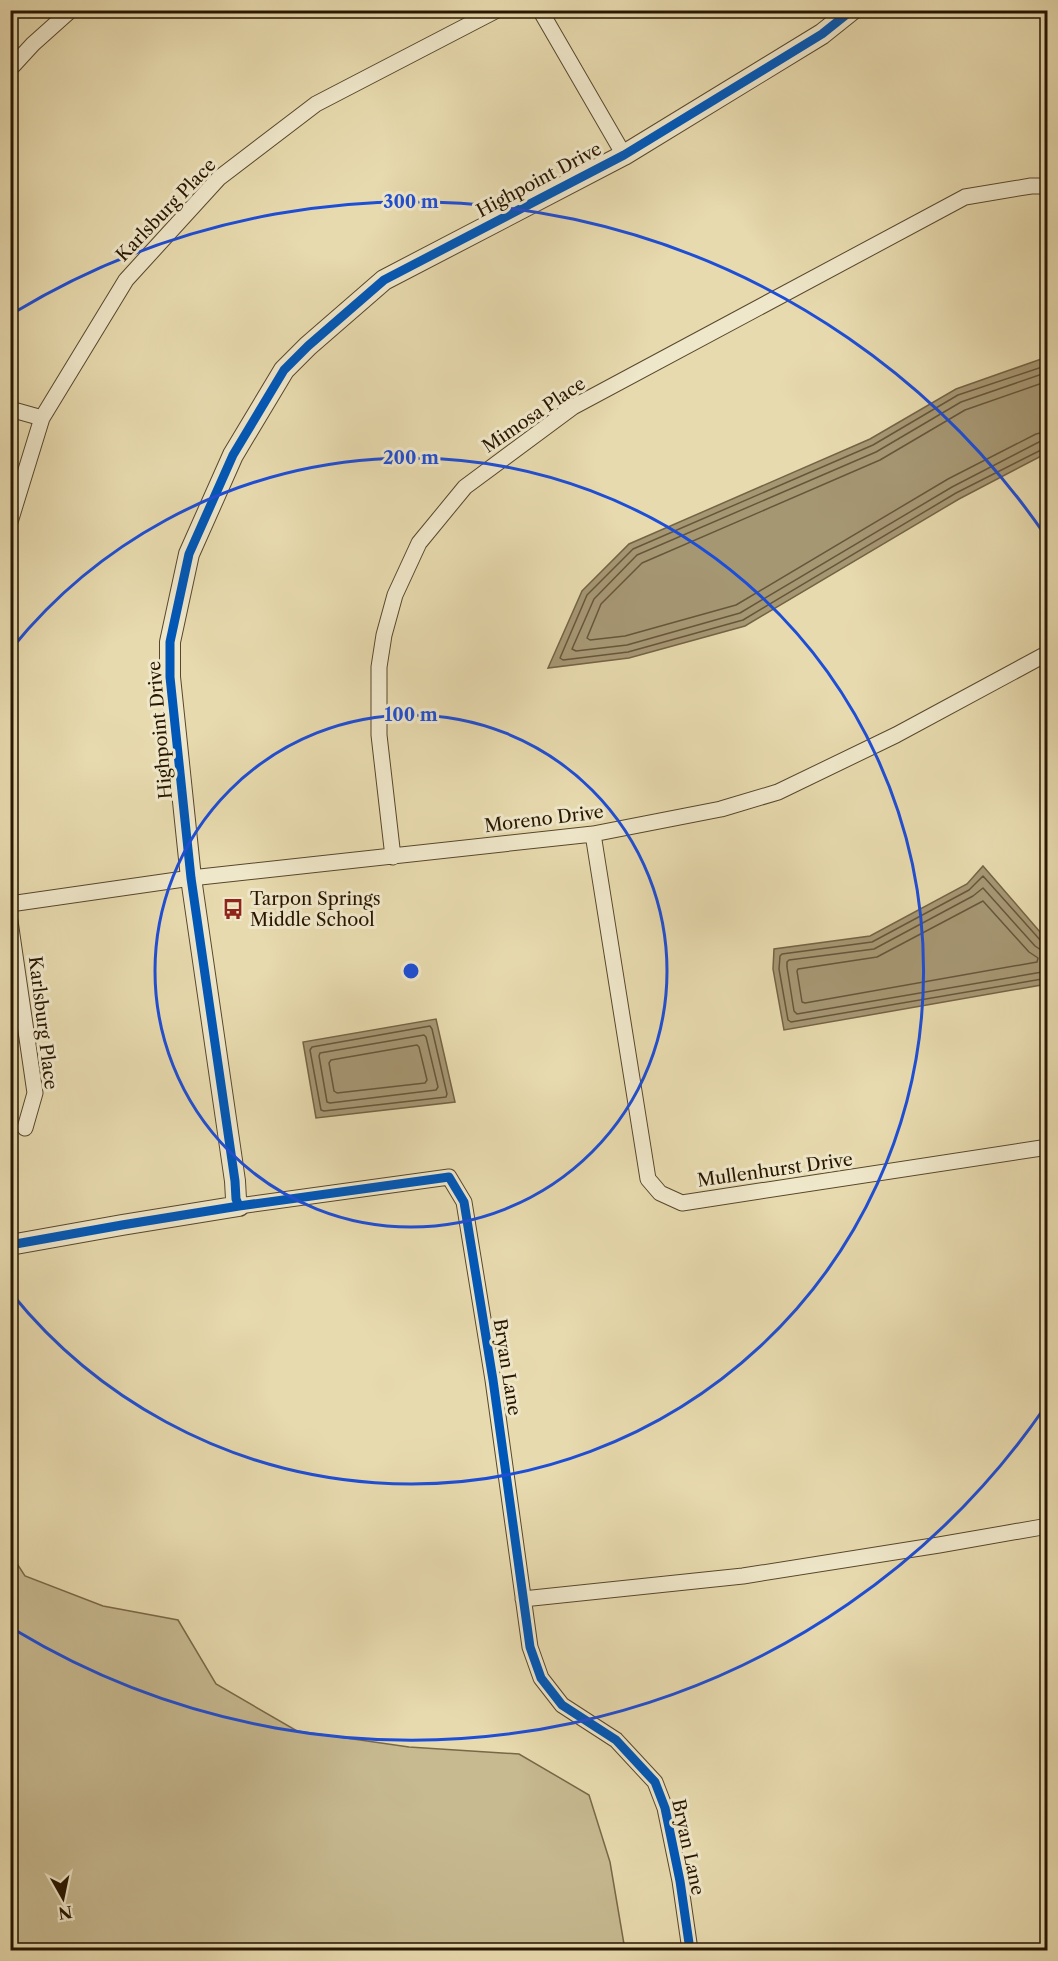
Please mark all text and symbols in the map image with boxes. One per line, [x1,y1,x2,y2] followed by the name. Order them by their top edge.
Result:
[473,138,605,222] street label: Highpoint Drive
[111,154,221,266] street label: Karlsburg Place
[383,191,439,213] text: 300 m
[478,372,590,458] street label: Mimosa Place
[383,447,439,469] text: 200 m
[143,660,177,800] street label: Highpoint Drive
[384,704,438,726] text: 100 m
[483,801,605,837] street label: Moreno Drive
[250,888,381,931] place label: Tarpon Springs Middle School
[221,897,245,921] bus stop icon: Tarpon Springs Middle School
[24,955,62,1091] street label: Karlsburg Place
[401,961,421,981] centre of rings
[696,1148,854,1192] street label: Mullenhurst Drive
[488,1317,526,1417] street label: Bryan Lane
[667,1797,709,1897] street label: Bryan Lane
[33,1868,93,1928] north arrow
[57,1902,74,1924] text: N

